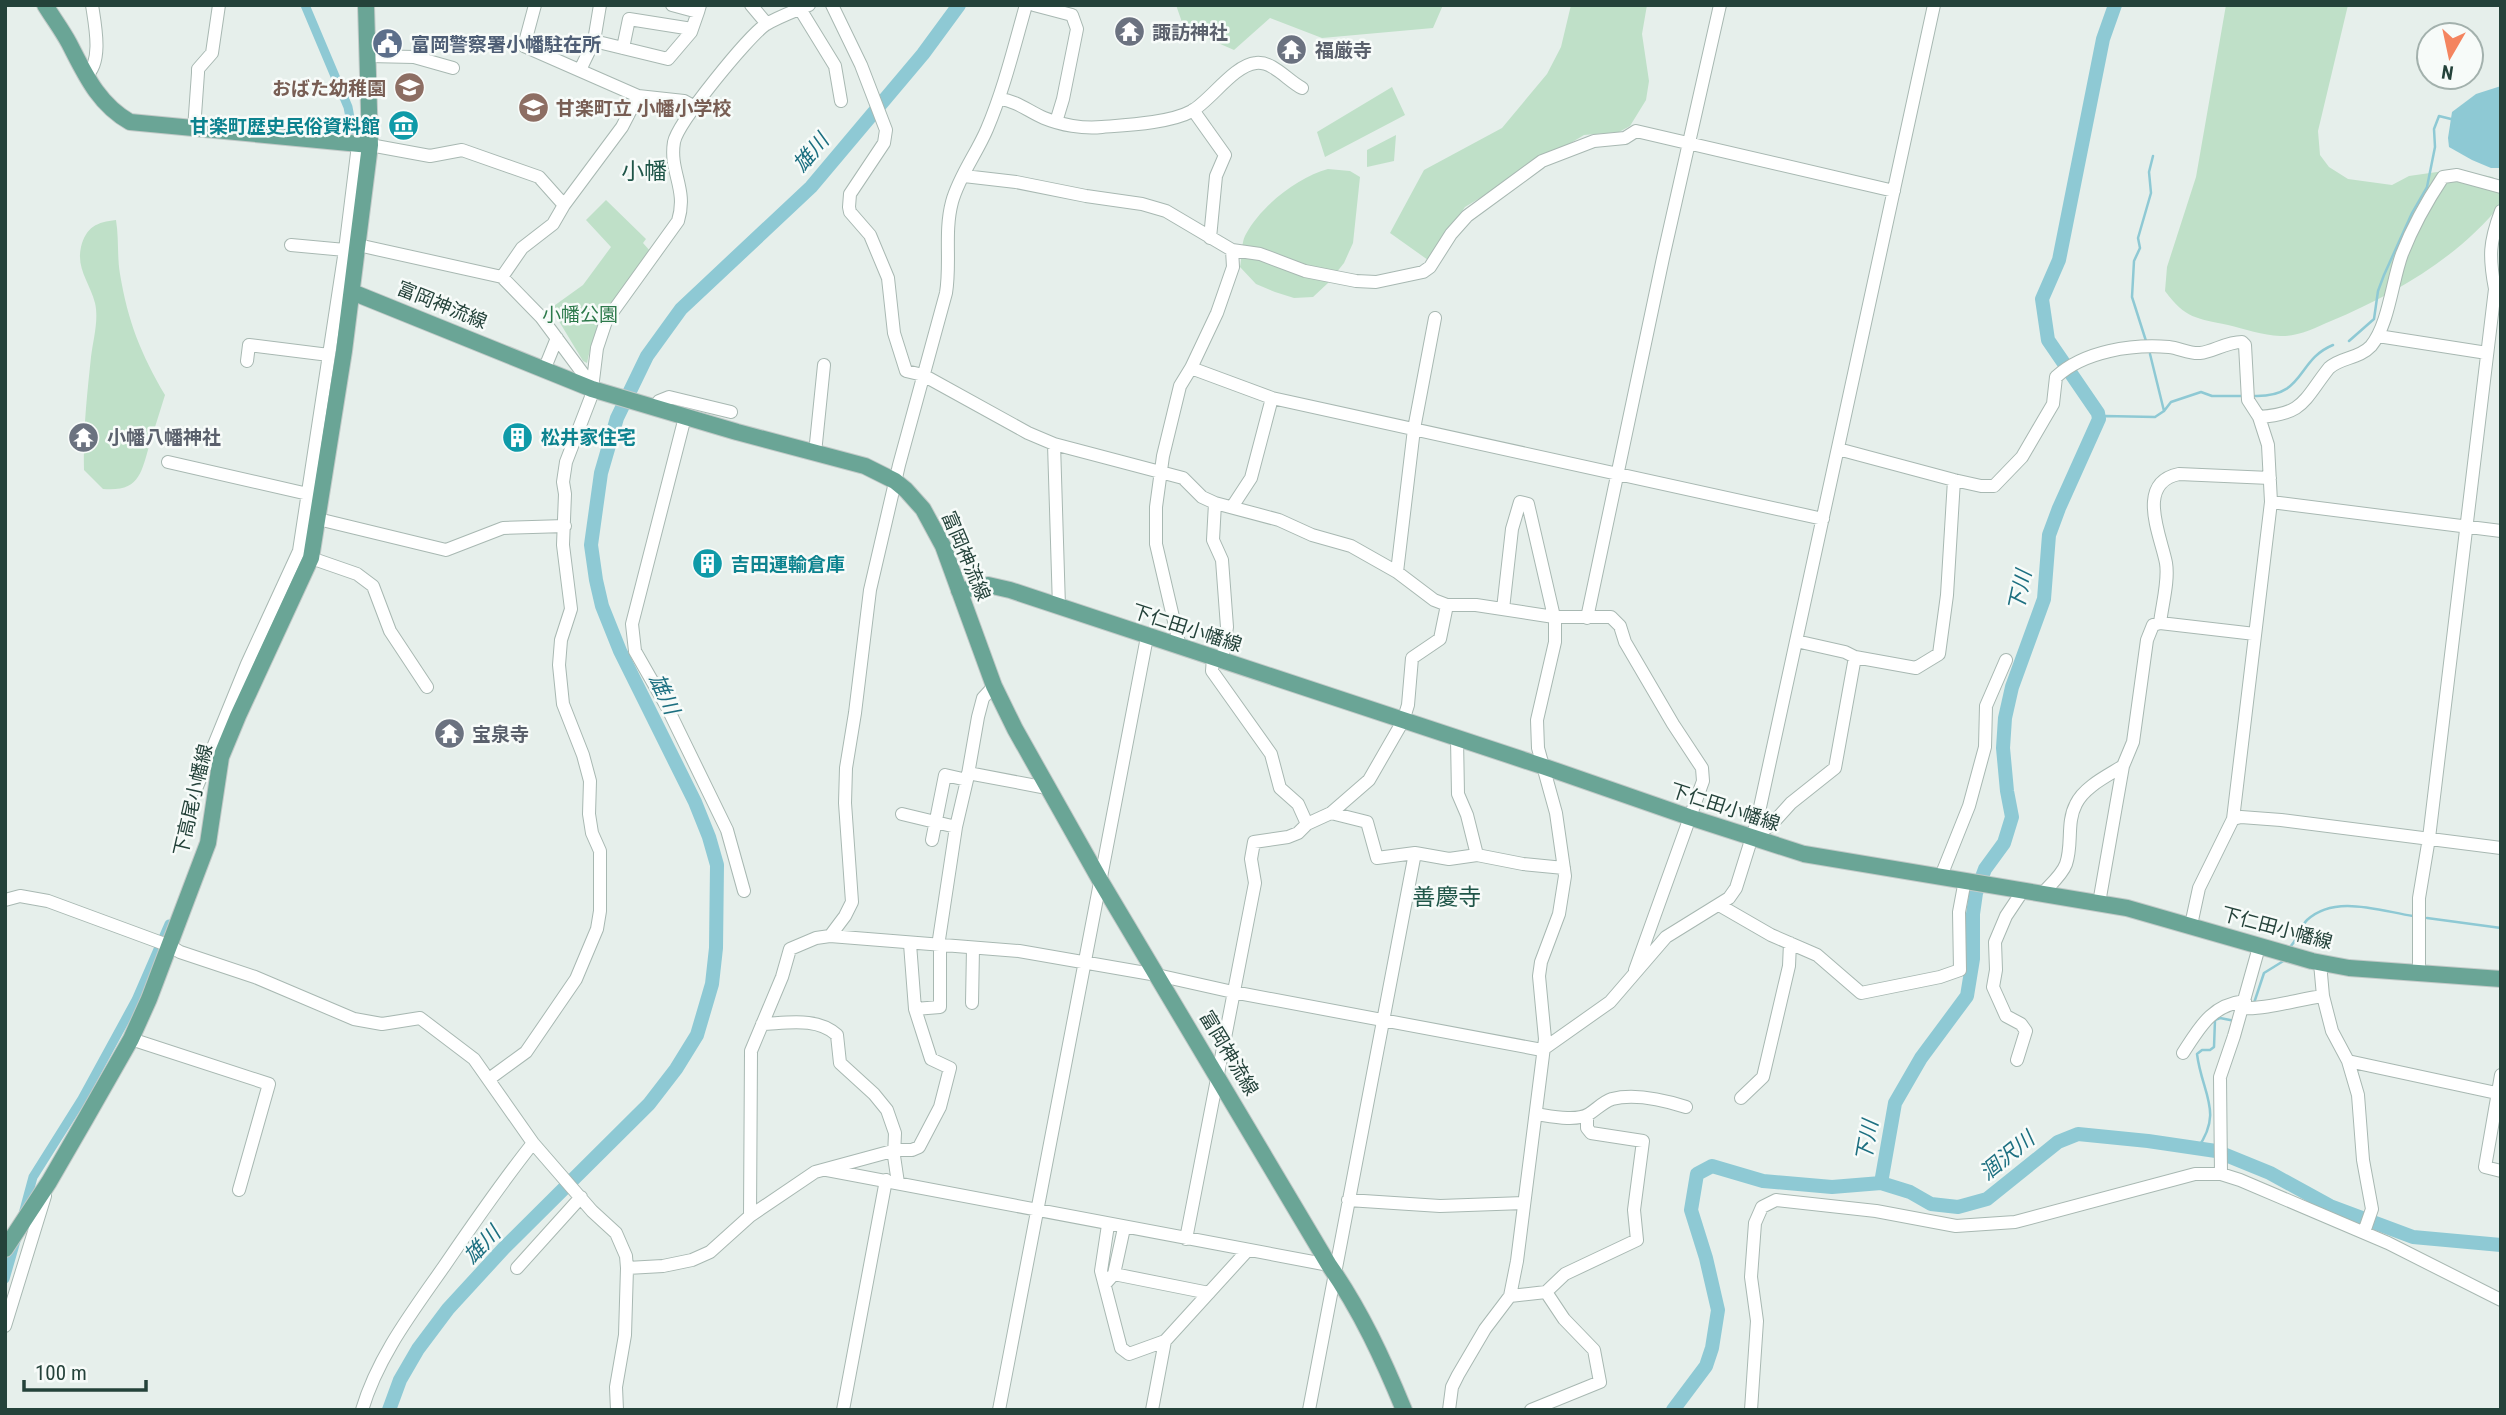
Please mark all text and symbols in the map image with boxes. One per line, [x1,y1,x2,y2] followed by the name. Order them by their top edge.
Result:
[1112,15,1146,49] temple icon: 諏訪神社
[1152,21,1228,44] place label: 諏訪神社
[2415,21,2485,91] north arrow
[371,27,405,61] public building icon: 富岡警察署小幡駐在所
[411,33,601,56] place label: 富岡警察署小幡駐在所
[1275,33,1309,67] temple icon: 福厳寺
[1315,39,1372,62] place label: 福厳寺
[2440,60,2455,85] text: N
[392,71,426,105] school or university icon: おばた幼稚園
[272,77,386,100] place label: おばた幼稚園
[516,91,550,125] school or university icon: 甘楽町立 小幡小学校
[556,97,731,120] place label: 甘楽町立 小幡小学校
[386,109,420,143] museum icon: 甘楽町歴史民俗資料館
[190,115,380,138] place label: 甘楽町歴史民俗資料館
[788,128,835,177] water label: 雄川
[621,158,667,185] district label: 小幡
[394,277,490,333] street label: 富岡神流線
[542,303,618,326] park label: 小幡公園
[67,420,101,454] temple icon: 小幡八幡神社
[501,420,535,454] building icon: 松井家住宅
[107,426,221,449] place label: 小幡八幡神社
[541,426,636,449] place label: 松井家住宅
[937,508,995,604] street label: 富岡神流線
[691,547,725,581] building icon: 吉田運輸倉庫
[731,553,845,576] place label: 吉田運輸倉庫
[2004,566,2037,614] water label: 下川
[1129,599,1245,657] street label: 下仁田小幡線
[644,670,685,720] water label: 雄川
[432,717,466,751] temple icon: 宝泉寺
[472,723,529,746] place label: 宝泉寺
[169,742,217,858] street label: 下高尾小幡線
[1667,778,1783,836] street label: 下仁田小幡線
[1413,884,1482,911] district label: 善慶寺
[2219,902,2335,954] street label: 下仁田小幡線
[1195,1006,1263,1100] street label: 富岡神流線
[1852,1116,1883,1164] water label: 下川
[1975,1126,2041,1185] water label: 涸沢川
[459,1220,507,1268] water label: 雄川
[24,1348,147,1392] scale bar
[35,1361,87,1385] text: 100 m

